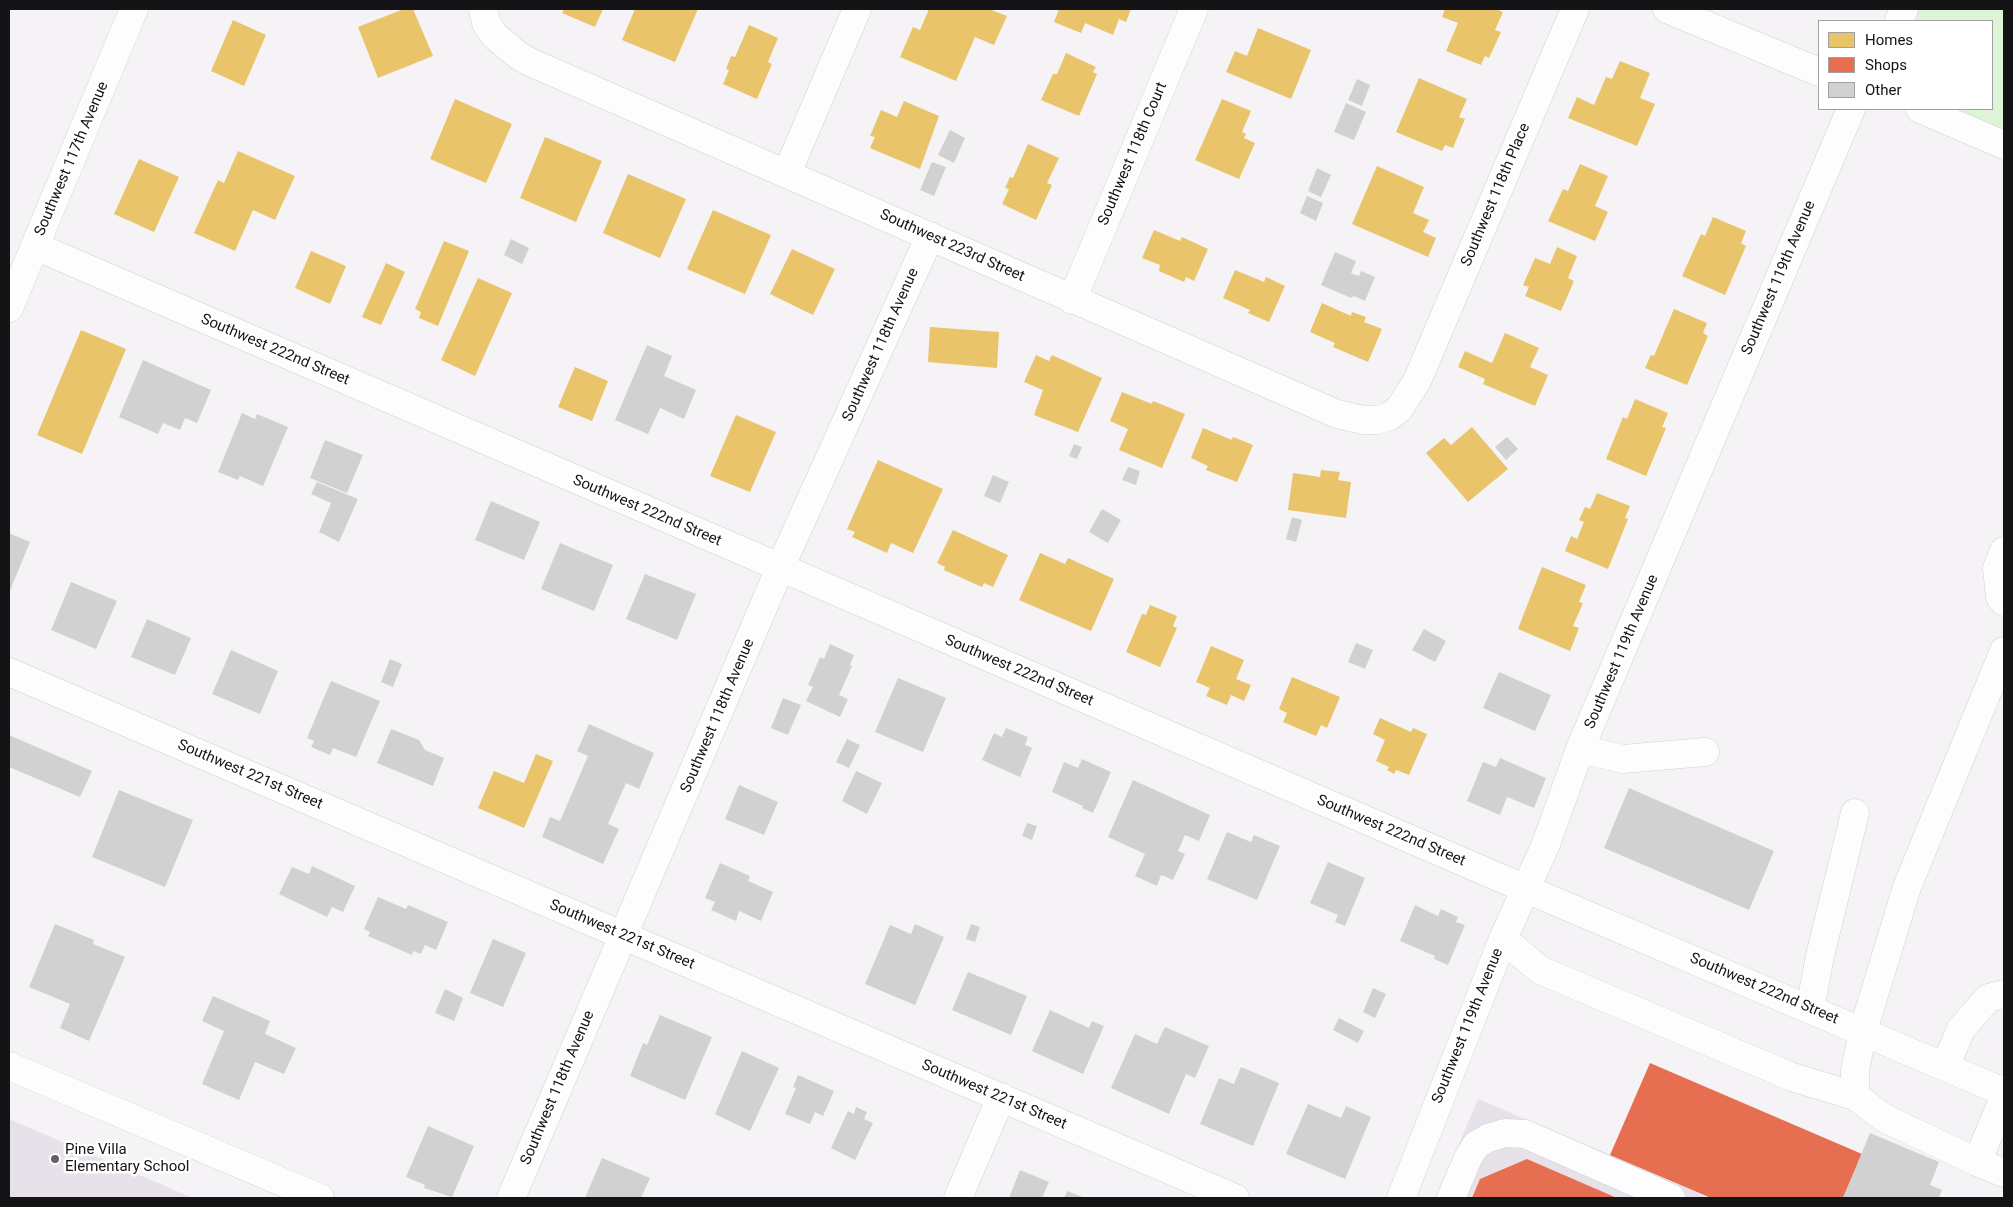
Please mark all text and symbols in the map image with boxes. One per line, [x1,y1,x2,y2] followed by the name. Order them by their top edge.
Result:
[1818,20,1993,110] legend
[1865,31,1913,49] text: Homes
[1865,56,1907,74] text: Shops
[31,79,113,239] street label: Southwest 117th Avenue
[1095,80,1171,228] street label: Southwest 118th Court
[1865,81,1902,99] text: Other
[1458,121,1534,269] street label: Southwest 118th Place
[1738,198,1820,358] street label: Southwest 119th Avenue
[877,206,1027,286] street label: Southwest 223rd Street
[839,266,923,424] street label: Southwest 118th Avenue
[198,310,352,390] street label: Southwest 222nd Street
[570,471,724,551] street label: Southwest 222nd Street
[1581,572,1663,732] street label: Southwest 119th Avenue
[942,631,1096,711] street label: Southwest 222nd Street
[677,636,759,796] street label: Southwest 118th Avenue
[175,736,325,814] street label: Southwest 221st Street
[1314,791,1468,871] street label: Southwest 222nd Street
[547,896,697,974] street label: Southwest 221st Street
[1429,946,1507,1106] street label: Southwest 119th Avenue
[1687,949,1841,1029] street label: Southwest 222nd Street
[517,1008,599,1168] street label: Southwest 118th Avenue
[919,1056,1069,1134] street label: Southwest 221st Street
[65,1141,189,1176] place label: Pine Villa Elementary School
[49,1153,61,1165] marker: Pine Villa Elementary School

